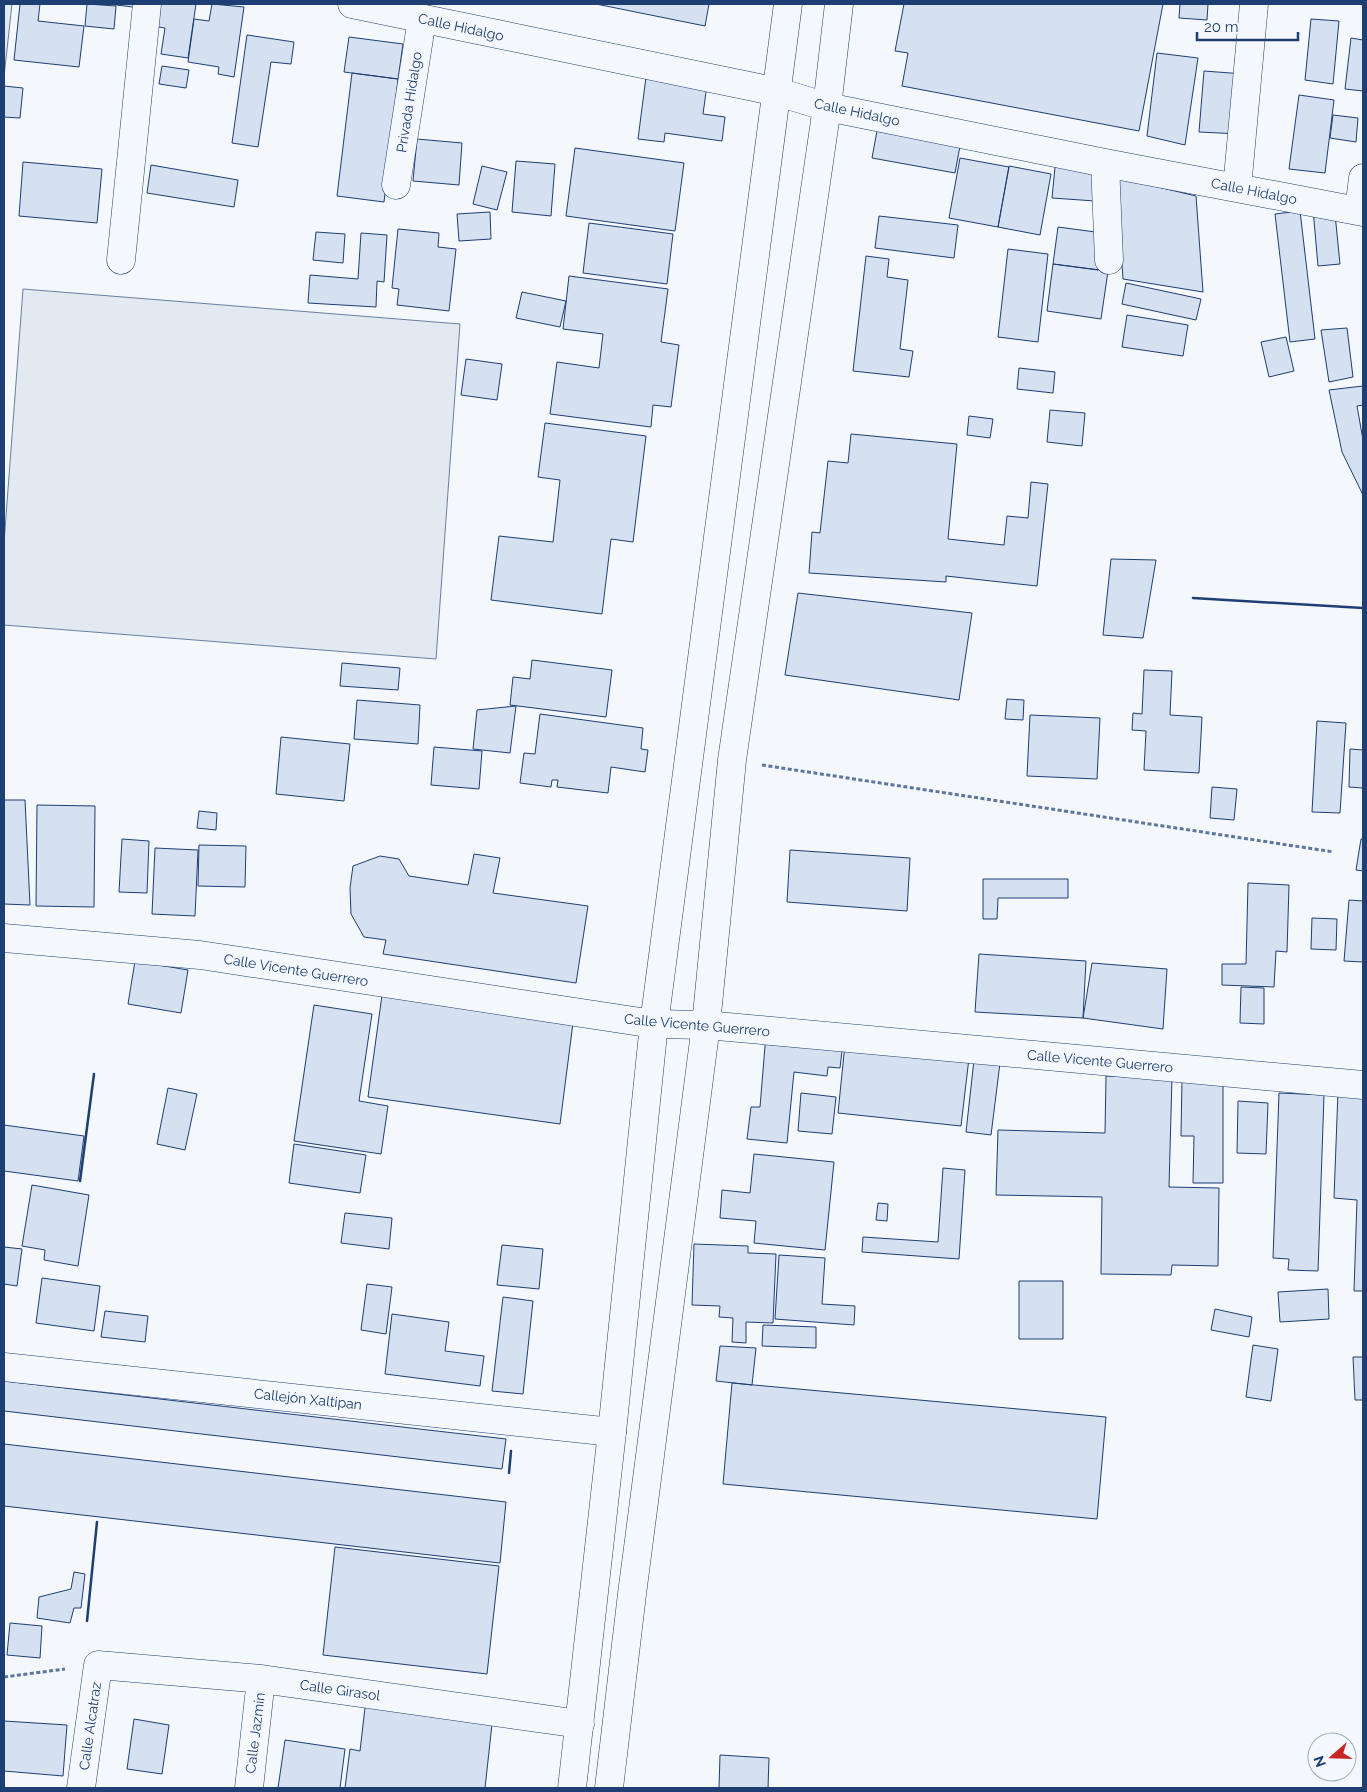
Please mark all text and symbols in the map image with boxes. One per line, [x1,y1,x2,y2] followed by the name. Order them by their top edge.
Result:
[417,10,505,44] street label: Calle Hidalgo
[1197,10,1298,42] scale bar
[1204,18,1239,36] text: 20 m
[393,50,425,154] street label: Privada Hidalgo
[813,95,901,129] street label: Calle Hidalgo
[1210,175,1298,207] street label: Calle Hidalgo
[222,951,370,989] street label: Calle Vicente Guerrero
[623,1011,771,1039] street label: Calle Vicente Guerrero
[1026,1047,1174,1075] street label: Calle Vicente Guerrero
[253,1385,363,1413] street label: Callejón Xaltipan
[299,1676,381,1704] street label: Calle Girasol
[76,1681,104,1771] street label: Calle Alcatraz
[242,1692,268,1774] street label: Calle Jazmín
[1307,1732,1357,1782] north arrow
[1310,1754,1329,1769] text: N

